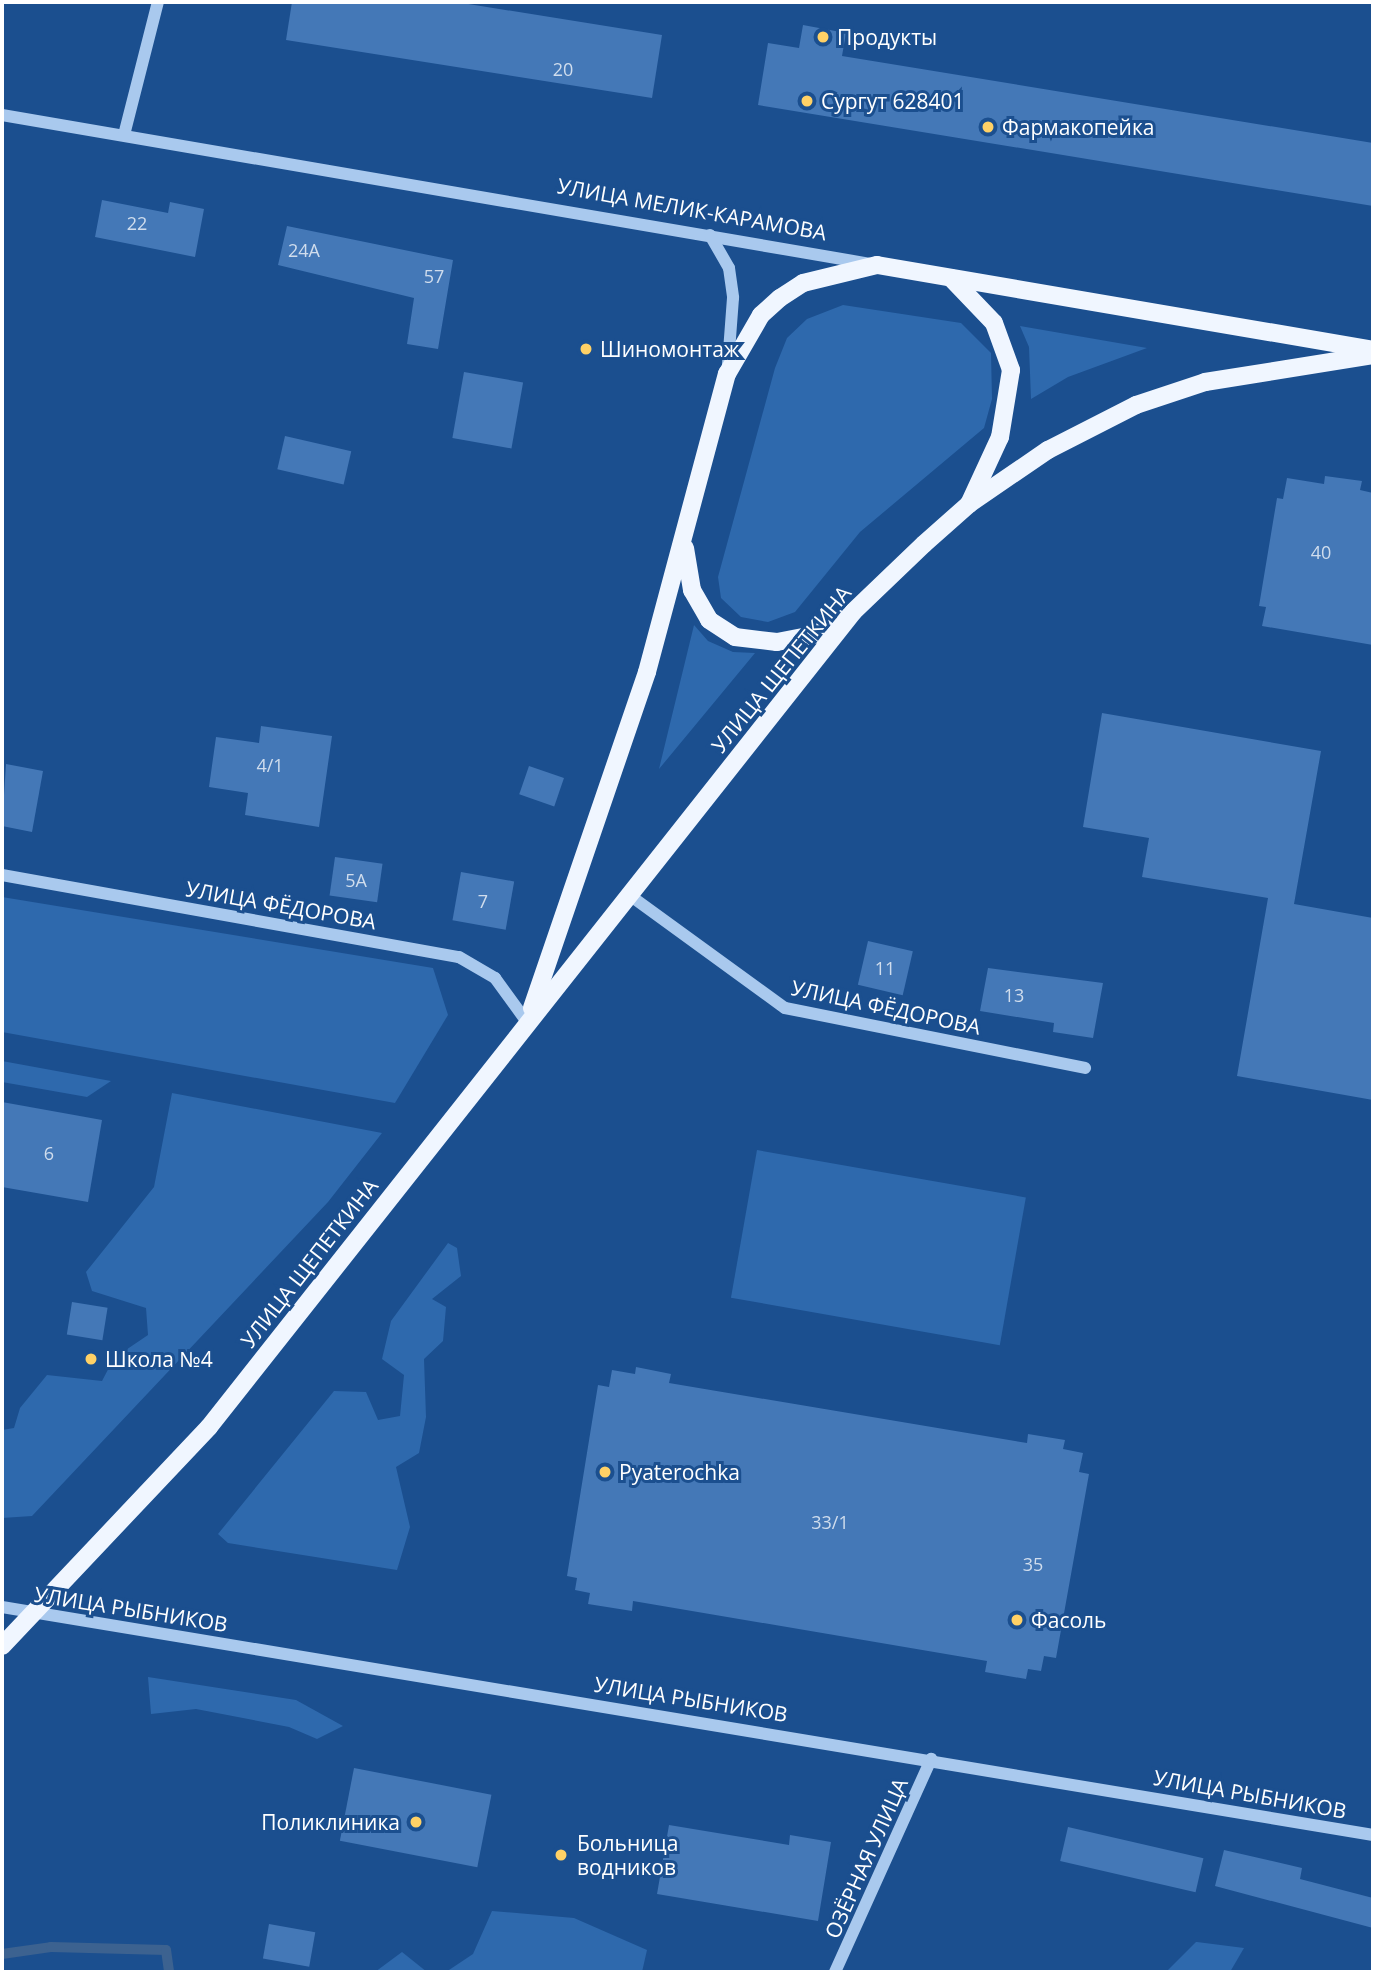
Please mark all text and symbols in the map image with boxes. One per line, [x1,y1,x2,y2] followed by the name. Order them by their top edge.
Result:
[837,24,937,50] place label: Продукты
[815,29,831,45] marker: Продукты
[553,58,573,80] house number: 20
[821,88,965,114] place label: Сургут 628401
[799,93,815,109] marker: Сургут 628401
[1002,114,1154,140] place label: Фармакопейка
[980,119,996,135] marker: Фармакопейка
[555,173,829,245] street label: УЛИЦА МЕЛИК-КАРАМОВА
[127,212,147,234] house number: 22
[288,239,320,261] house number: 24А
[424,265,444,287] house number: 57
[600,336,739,362] place label: Шиномонтаж
[578,341,594,357] marker: Шиномонтаж
[1311,541,1331,563] house number: 40
[706,580,856,758] street label: УЛИЦА ЩЕПЕТКИНА
[256,754,284,776] house number: 4/1
[345,869,367,891] house number: 5А
[184,876,378,934] street label: УЛИЦА ФЁДОРОВА
[478,890,488,912] house number: 7
[875,957,895,979] house number: 11
[789,975,983,1039] street label: УЛИЦА ФЁДОРОВА
[1004,984,1024,1006] house number: 13
[44,1142,54,1164] house number: 6
[235,1174,383,1352] street label: УЛИЦА ЩЕПЕТКИНА
[105,1346,213,1372] place label: Школа №4
[83,1351,99,1367] marker: Школа №4
[619,1459,740,1485] place label: Pyaterochka
[597,1464,613,1480] marker: Pyaterochka
[811,1511,849,1533] house number: 33/1
[1023,1553,1043,1575] house number: 35
[33,1581,229,1637] street label: УЛИЦА РЫБНИКОВ
[1031,1607,1106,1633] place label: Фасоль
[1009,1612,1025,1628] marker: Фасоль
[593,1671,789,1727] street label: УЛИЦА РЫБНИКОВ
[1152,1765,1348,1823] street label: УЛИЦА РЫБНИКОВ
[819,1774,913,1942] street label: ОЗЁРНАЯ УЛИЦА
[261,1809,400,1835] place label: Поликлиника
[406,1812,426,1832] marker: Поликлиника
[577,1830,678,1880] place label: Больница водников
[551,1845,571,1865] marker: Больница водников

